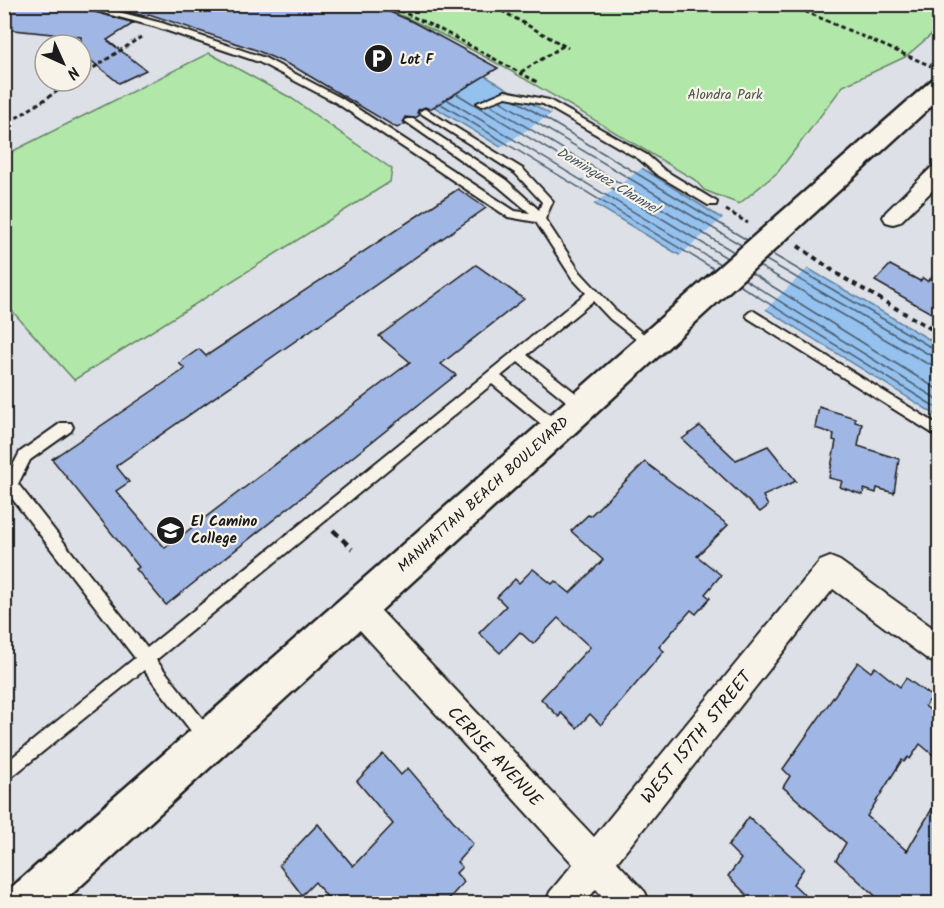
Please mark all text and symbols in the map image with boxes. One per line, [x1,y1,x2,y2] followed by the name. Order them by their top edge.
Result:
[33,33,93,93] north arrow
[363,43,395,75] parking icon: Lot F
[400,49,435,71] place label: Lot F
[60,60,85,85] text: N
[688,84,763,106] park label: Alondra Park
[552,142,665,221] water label: Dominguez Channel
[392,411,575,579] street label: MANHATTAN BEACH BOULEVARD
[191,510,257,551] place label: El Camino College
[154,514,186,546] school or university icon: El Camino College
[634,664,761,811] street label: WEST 157TH STREET
[439,700,549,815] street label: CERISE AVENUE

